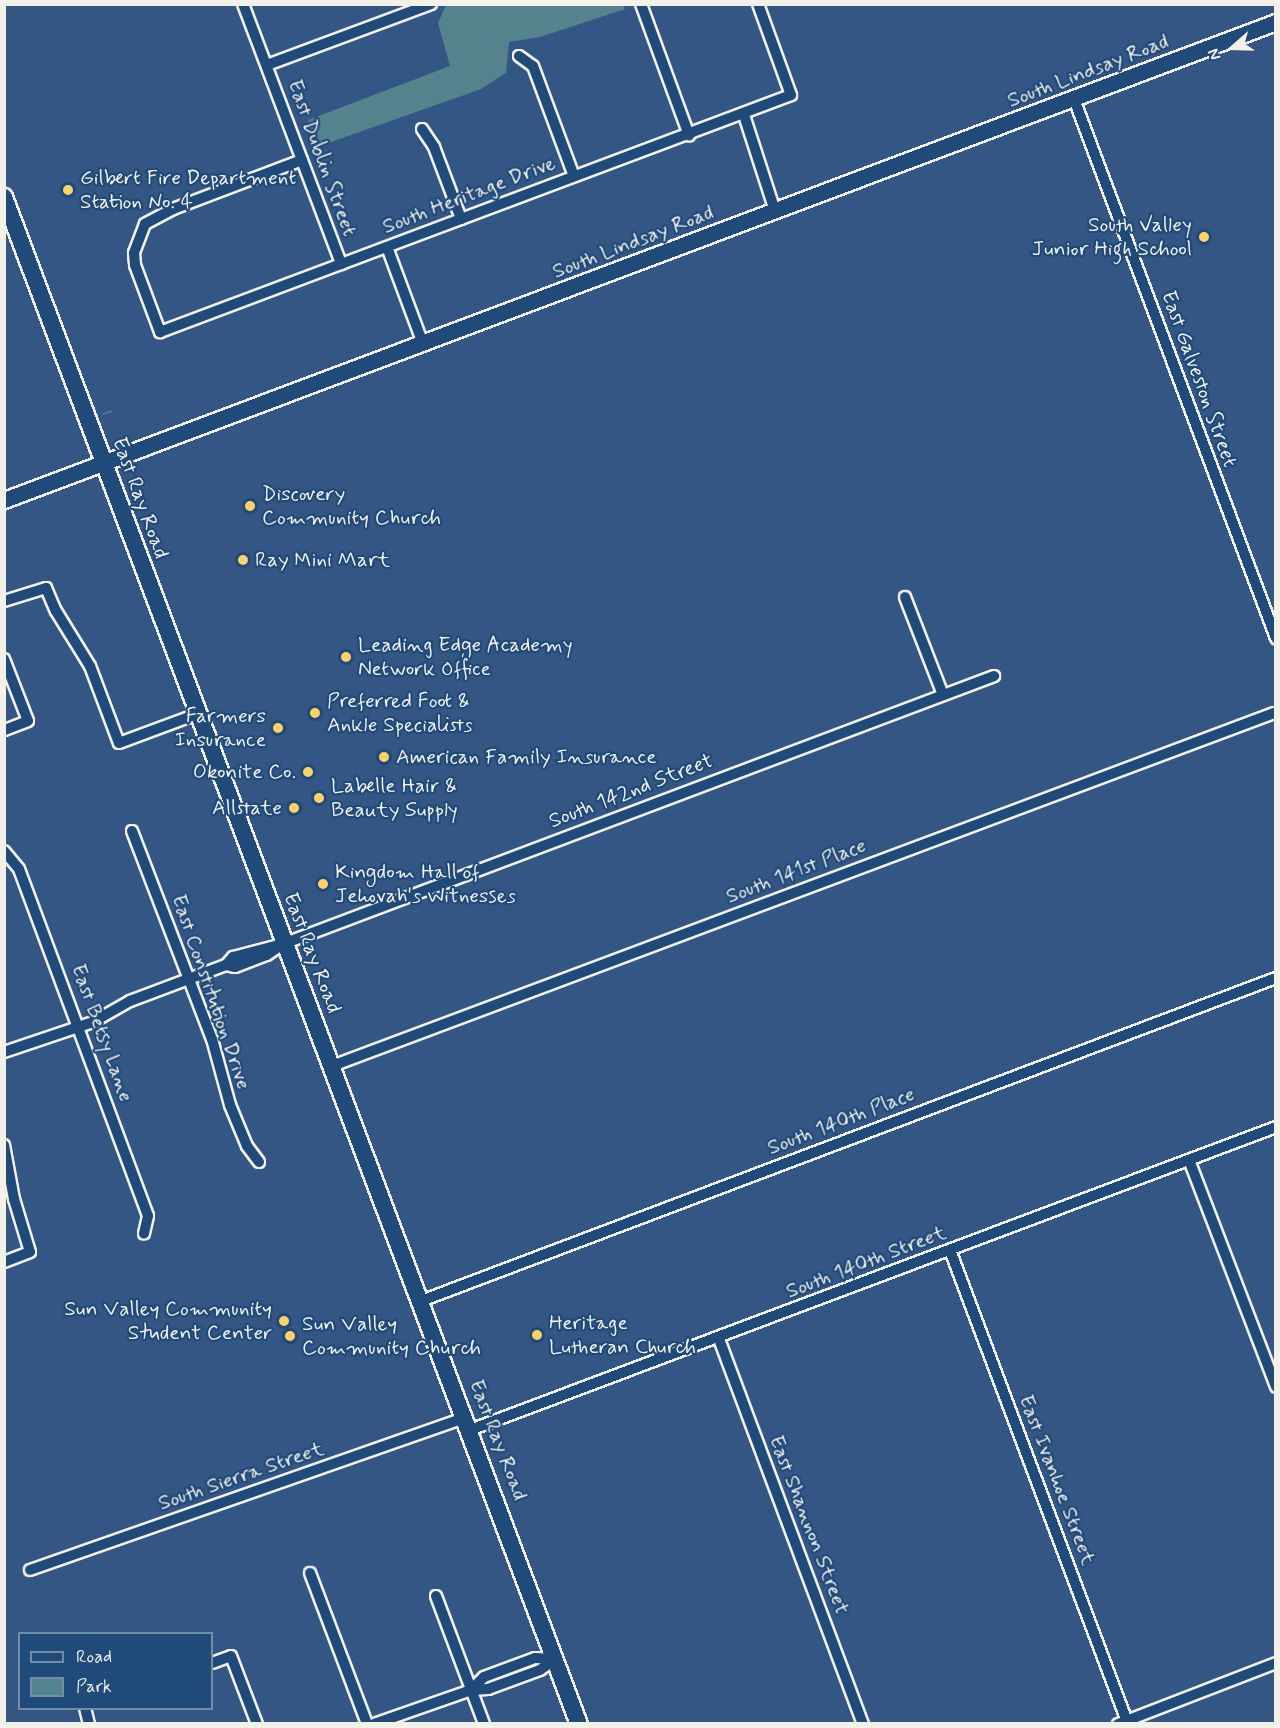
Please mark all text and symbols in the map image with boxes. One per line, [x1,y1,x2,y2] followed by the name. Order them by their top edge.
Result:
[1202,18,1262,78] north arrow
[1004,29,1172,113] street label: South Lindsay Road
[1203,46,1226,63] text: N
[281,75,363,241] street label: East Dublin Street
[380,151,558,239] street label: South Heritage Drive
[80,165,308,215] place label: Gilbert Fire Department Station No. 4
[61,183,75,197] marker: Gilbert Fire Department Station No. 4
[549,200,717,284] street label: South Lindsay Road
[1032,212,1192,262] place label: South Valley Junior High School
[1197,230,1211,244] marker: South Valley Junior High School
[1155,286,1243,472] street label: East Galveston Street
[107,435,173,561] street label: East Ray Road
[262,481,441,531] place label: Discovery Community Church
[243,499,257,513] marker: Discovery Community Church
[255,547,388,573] place label: Ray Mini Mart
[236,553,250,567] marker: Ray Mini Mart
[358,632,571,682] place label: Leading Edge Academy Network Office
[339,650,353,664] marker: Leading Edge Academy Network Office
[327,688,476,738] place label: Preferred Foot & Ankle Specialists
[175,703,266,753] place label: Farmers Insurance
[308,706,322,720] marker: Preferred Foot & Ankle Specialists
[271,721,285,735] marker: Farmers Insurance
[396,744,642,770] place label: American Family Insurance
[546,748,716,834] street label: South 142nd Street
[377,750,391,764] marker: American Family Insurance
[192,759,296,785] place label: Okonite Co.
[301,765,315,779] marker: Okonite Co.
[331,773,459,823] place label: Labelle Hair & Beauty Supply
[312,791,326,805] marker: Labelle Hair & Beauty Supply
[212,795,282,821] place label: Allstate
[287,801,301,815] marker: Allstate
[722,833,870,909] street label: South 141st Place
[335,859,521,909] place label: Kingdom Hall of Jehovah's Witnesses
[316,877,330,891] marker: Kingdom Hall of Jehovah's Witnesses
[278,891,346,1015] street label: East Ray Road
[166,892,256,1092] street label: East Constitution Drive
[66,962,138,1104] street label: East Betsy Lane
[764,1081,918,1161] street label: South 140th Place
[782,1220,950,1304] street label: South 140th Street
[68,1296,272,1346] place label: Sun Valley Community Student Center
[549,1310,701,1360] place label: Heritage Lutheran Church
[302,1311,481,1361] place label: Sun Valley Community Church
[277,1314,291,1328] marker: Sun Valley Community Student Center
[530,1328,544,1342] marker: Heritage Lutheran Church
[283,1329,297,1343] marker: Sun Valley Community Church
[464,1378,532,1502] street label: East Ray Road
[1013,1391,1101,1569] street label: East Ivanhoe Street
[763,1432,855,1618] street label: East Shannon Street
[155,1436,327,1516] street label: South Sierra Street
[18,1632,213,1710] legend
[76,1645,112,1669] text: Road
[76,1675,112,1699] text: Park

